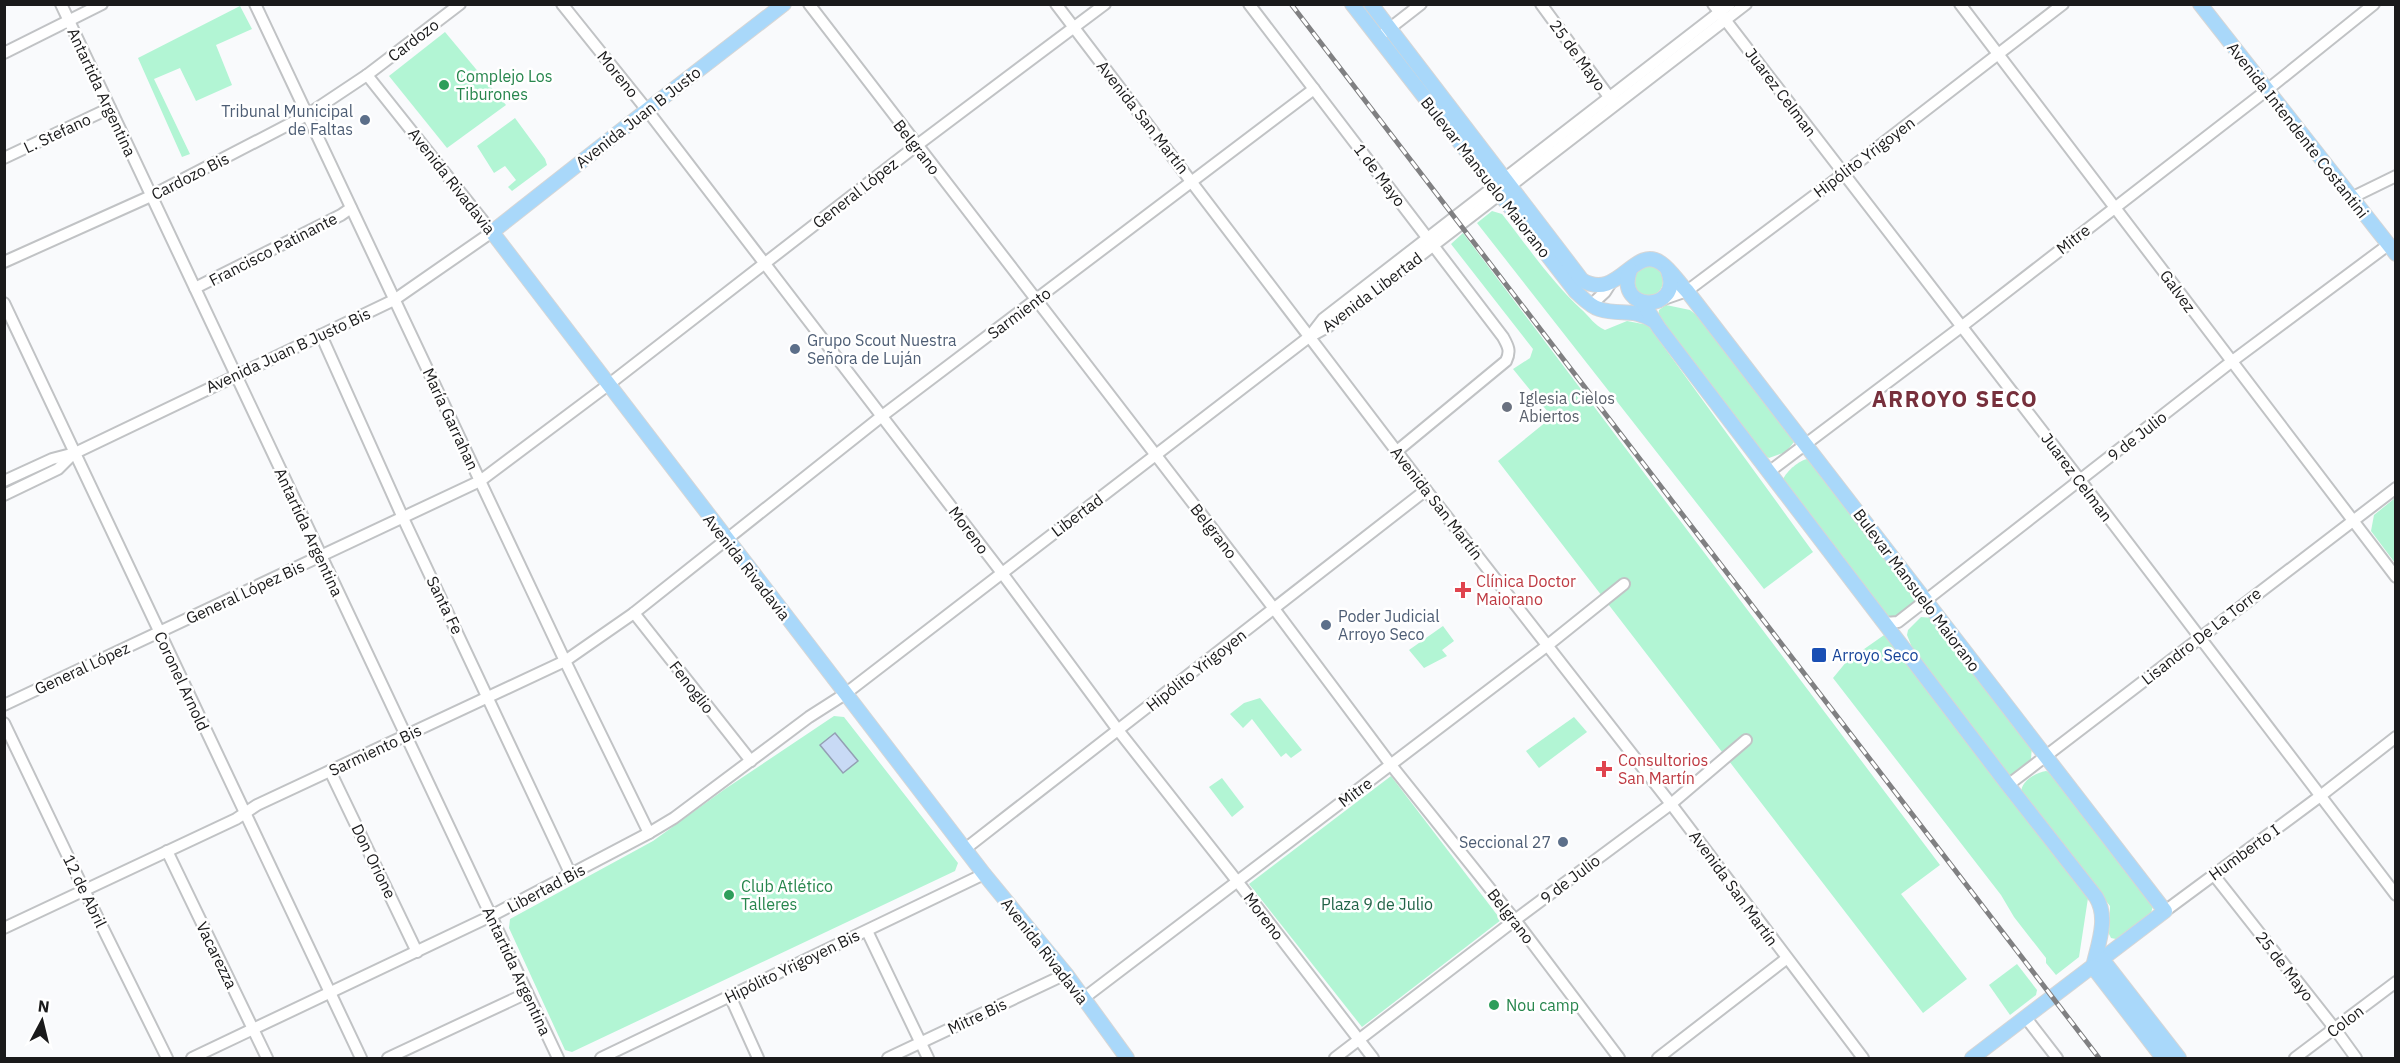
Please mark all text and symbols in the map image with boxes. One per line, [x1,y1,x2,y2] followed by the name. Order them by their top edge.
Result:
[384,14,442,66] street label: Cardozo
[1545,15,1611,95] street label: 25 de Mayo
[63,24,141,160] street label: Antartida Argentina
[2223,38,2373,222] street label: Avenida Intendente Costantini
[1741,44,1821,140] street label: Juarez Celman
[593,46,643,102] street label: Moreno
[1093,56,1193,178] street label: Avenida San Martín
[571,62,705,172] street label: Avenida Juan B Justo
[456,66,553,104] place label: Complejo Los Tiburones
[437,78,451,92] marker: Complejo Los Tiburones
[1417,93,1555,261] street label: Bulevar Mansuelo Maiorano
[221,101,353,139] place label: Tribunal Municipal de Faltas
[20,109,94,157] street label: L. Stefano
[1809,112,1919,202] street label: Hipólito Yrigoyen
[358,113,372,127] marker: Tribunal Municipal de Faltas
[889,115,945,179] street label: Belgrano
[404,124,500,239] street label: Avenida Rivadavia
[1350,140,1410,210] street label: 1 de Mayo
[148,148,232,204] street label: Cardozo Bis
[808,154,902,232] street label: General López
[205,208,341,290] street label: Francisco Patinante
[2052,220,2094,258] street label: Mitre
[1318,248,1426,336] street label: Avenida Libertad
[2156,266,2200,316] street label: Galvez
[983,283,1055,343] street label: Sarmiento
[202,303,374,397] street label: Avenida Juan B Justo Bis
[807,330,957,368] place label: Grupo Scout Nuestra Señora de Luján
[788,342,802,356] marker: Grupo Scout Nuestra Señora de Luján
[419,365,483,473] street label: María Garrahan
[1872,384,2038,413] district label: ARROYO SECO
[1519,388,1615,426] place label: Iglesia Cielos Abiertos
[1500,400,1514,414] marker: Iglesia Cielos Abiertos
[2103,407,2171,465] street label: 9 de Julio
[2037,429,2117,525] street label: Juarez Celman
[1387,442,1487,564] street label: Avenida San Martín
[270,464,348,600] street label: Antartida Argentina
[1047,489,1107,541] street label: Libertad
[1186,499,1242,563] street label: Belgrano
[945,502,993,558] street label: Moreno
[1849,505,1985,675] street label: Bulevar Mansuelo Maiorano
[699,510,795,625] street label: Avenida Rivadavia
[183,556,307,628] street label: General López Bis
[1476,571,1576,609] place label: Clínica Doctor Maiorano
[422,573,468,638] street label: Santa Fe
[1454,581,1472,599] marker: Clínica Doctor Maiorano
[2137,583,2265,689] street label: Lisandro De La Torre
[1338,606,1440,644] place label: Poder Judicial Arroyo Seco
[1319,618,1333,632] marker: Poder Judicial Arroyo Seco
[1142,625,1250,715] street label: Hipólito Yrigoyen
[150,628,214,734] street label: Coronel Arnold
[31,637,133,699] street label: General López
[1832,645,1918,665] place label: Arroyo Seco
[1810,646,1828,664] marker: Arroyo Seco
[665,657,719,717] street label: Fenoglio
[325,720,425,780] street label: Sarmiento Bis
[1618,750,1708,788] place label: Consultorios San Martín
[1595,760,1613,778] marker: Consultorios San Martín
[1334,773,1376,811] street label: Mitre
[2205,819,2283,885] street label: Humberto I
[347,820,401,902] street label: Don Orione
[1685,826,1783,950] street label: Avenida San Martín
[1459,832,1551,852] place label: Seccional 27
[1556,835,1570,849] marker: Seccional 27
[1536,850,1604,908] street label: 9 de Julio
[59,851,111,931] street label: 12 de Abril
[504,859,588,917] street label: Libertad Bis
[741,876,833,914] place label: Club Atlético Talleres
[1483,884,1539,948] street label: Belgrano
[722,888,736,902] marker: Club Atlético Talleres
[1240,888,1288,944] street label: Moreno
[997,894,1093,1009] street label: Avenida Rivadavia
[1321,894,1433,914] park label: Plaza 9 de Julio
[478,903,556,1039] street label: Antartida Argentina
[192,918,242,992] street label: Vacarezza
[721,925,863,1007] street label: Hipólito Yrigoyen Bis
[2252,927,2318,1005] street label: 25 de Mayo
[12,991,72,1051] north arrow
[944,994,1010,1038] street label: Mitre Bis
[37,995,51,1017] text: N
[1506,995,1579,1015] place label: Nou camp
[1487,998,1501,1012] marker: Nou camp
[2322,1001,2368,1041] street label: Colon

